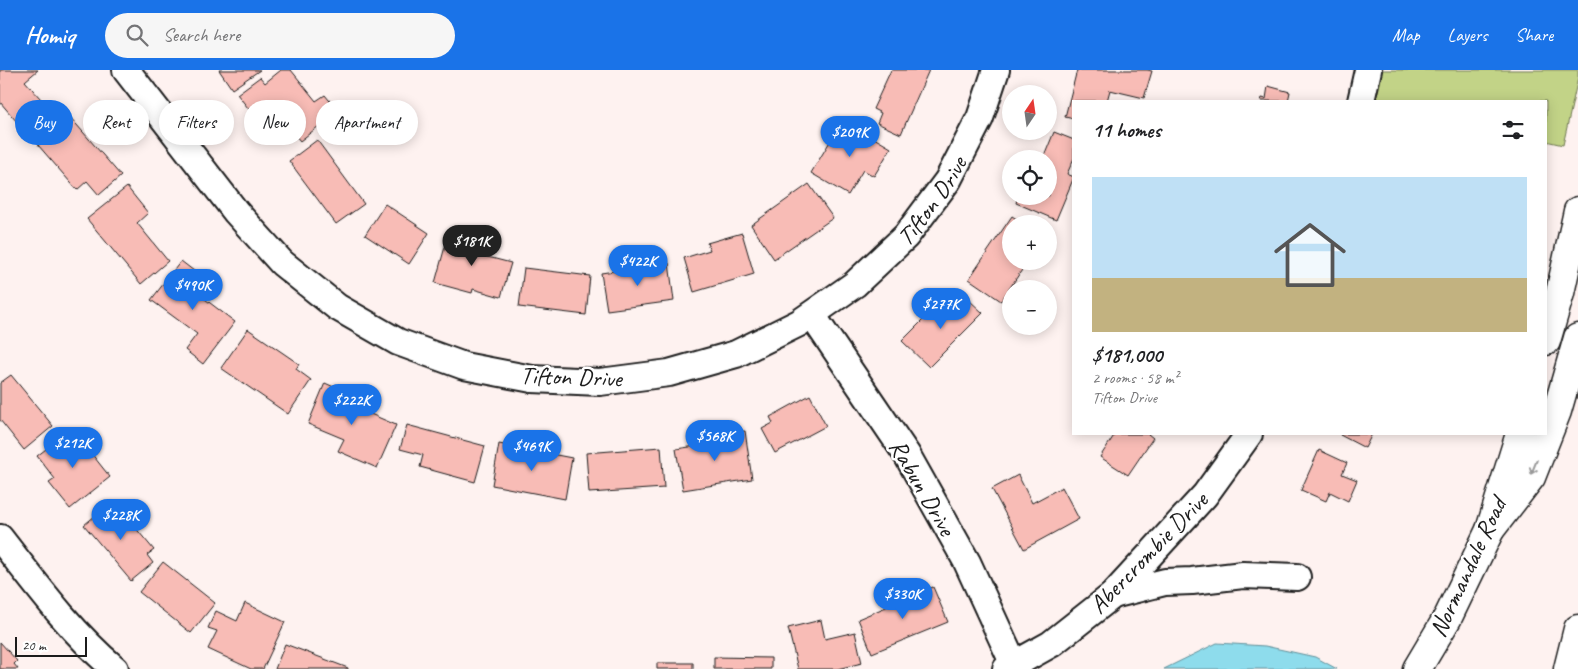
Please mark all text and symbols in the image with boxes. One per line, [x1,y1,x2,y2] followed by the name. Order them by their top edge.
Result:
[105,13,455,58] search box
[25,20,75,50] text: Homiq
[123,21,151,49] icon: search
[163,23,240,47] text: Search here
[1392,24,1420,46] text: Map
[1448,24,1487,46] text: Layers
[1515,24,1553,46] text: Share
[1002,85,1058,140] north arrow
[1002,85,1057,335] map controls
[15,100,73,145] chip: Buy
[83,100,149,145] chip: Rent
[159,100,234,145] chip: Filters
[244,100,306,145] chip: New
[316,100,418,145] chip: Apartment
[815,116,885,158] pin: $209K
[1499,116,1527,144] icon: filters
[1092,117,1161,143] text: 11 homes
[832,122,868,142] text: $209K
[891,150,975,253] street label: Tifton Drive
[1002,150,1057,205] button: locate
[1265,210,1355,300] icon: home
[1002,215,1057,270] button: +
[437,224,507,267] pin: $181K
[454,231,490,251] text: $181K
[603,244,673,287] pin: $422K
[620,251,656,271] text: $422K
[158,268,228,311] pin: $490K
[175,275,211,295] text: $490K
[1002,280,1057,335] button: −
[906,288,976,330] pin: $277K
[923,294,959,314] text: $277K
[1092,342,1162,368] text: $181,000
[520,359,624,395] street label: Tifton Drive
[1092,368,1178,388] text: 2 rooms · 58 m²
[317,384,387,426] pin: $222K
[1092,388,1157,408] text: Tifton Drive
[334,390,370,410] text: $222K
[680,420,750,462] pin: $568K
[38,426,108,469] pin: $212K
[696,426,734,446] text: $568K
[497,430,567,472] pin: $469K
[55,433,91,453] text: $212K
[882,434,963,543] street label: Rabun Drive
[513,436,551,456] text: $469K
[1529,459,1539,474] one-way arrow
[1083,484,1216,620] street label: Abercrombie Drive
[1422,490,1515,642] street label: Normandale Road
[86,498,156,541] pin: $228K
[103,505,139,525] text: $228K
[868,578,938,620] pin: $330K
[885,584,921,604] text: $330K
[15,634,88,657] scale bar
[22,637,46,654] text: 20 m

